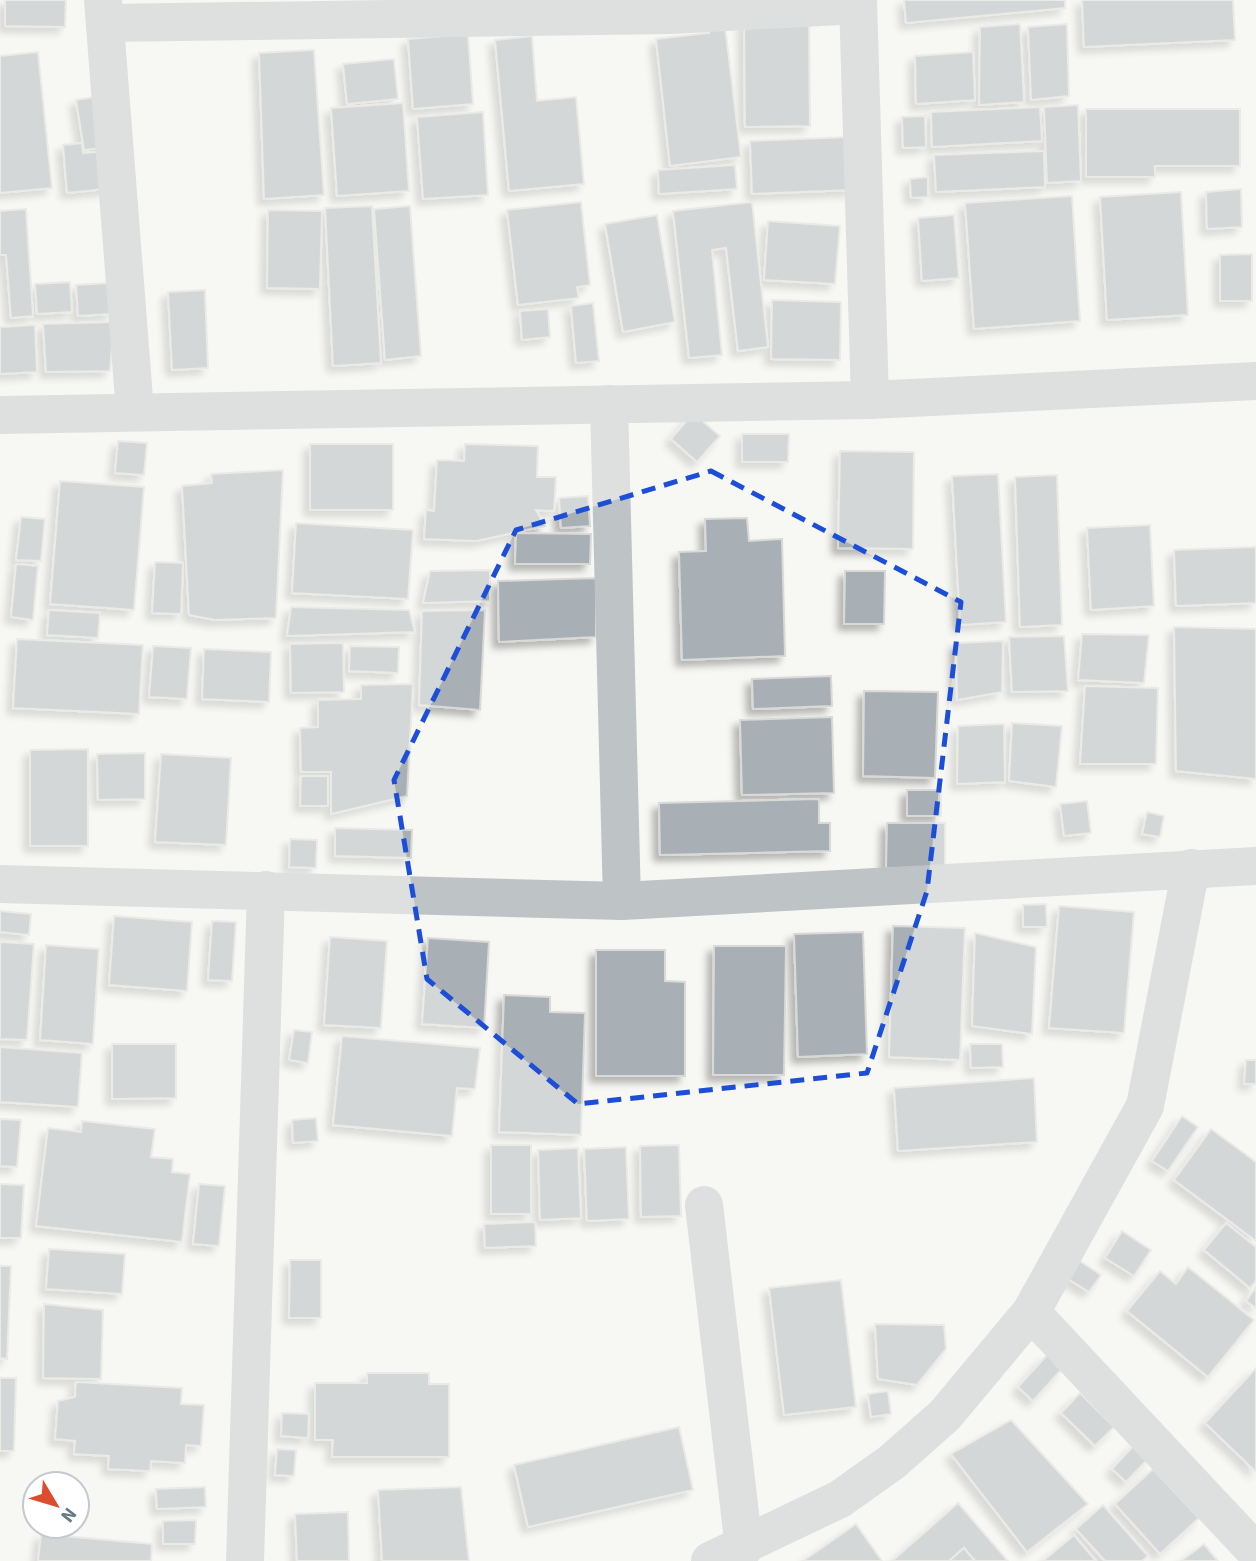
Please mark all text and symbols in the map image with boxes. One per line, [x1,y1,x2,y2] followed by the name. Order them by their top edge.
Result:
[21,1470,91,1540] north arrow
[54,1501,83,1528] text: N

